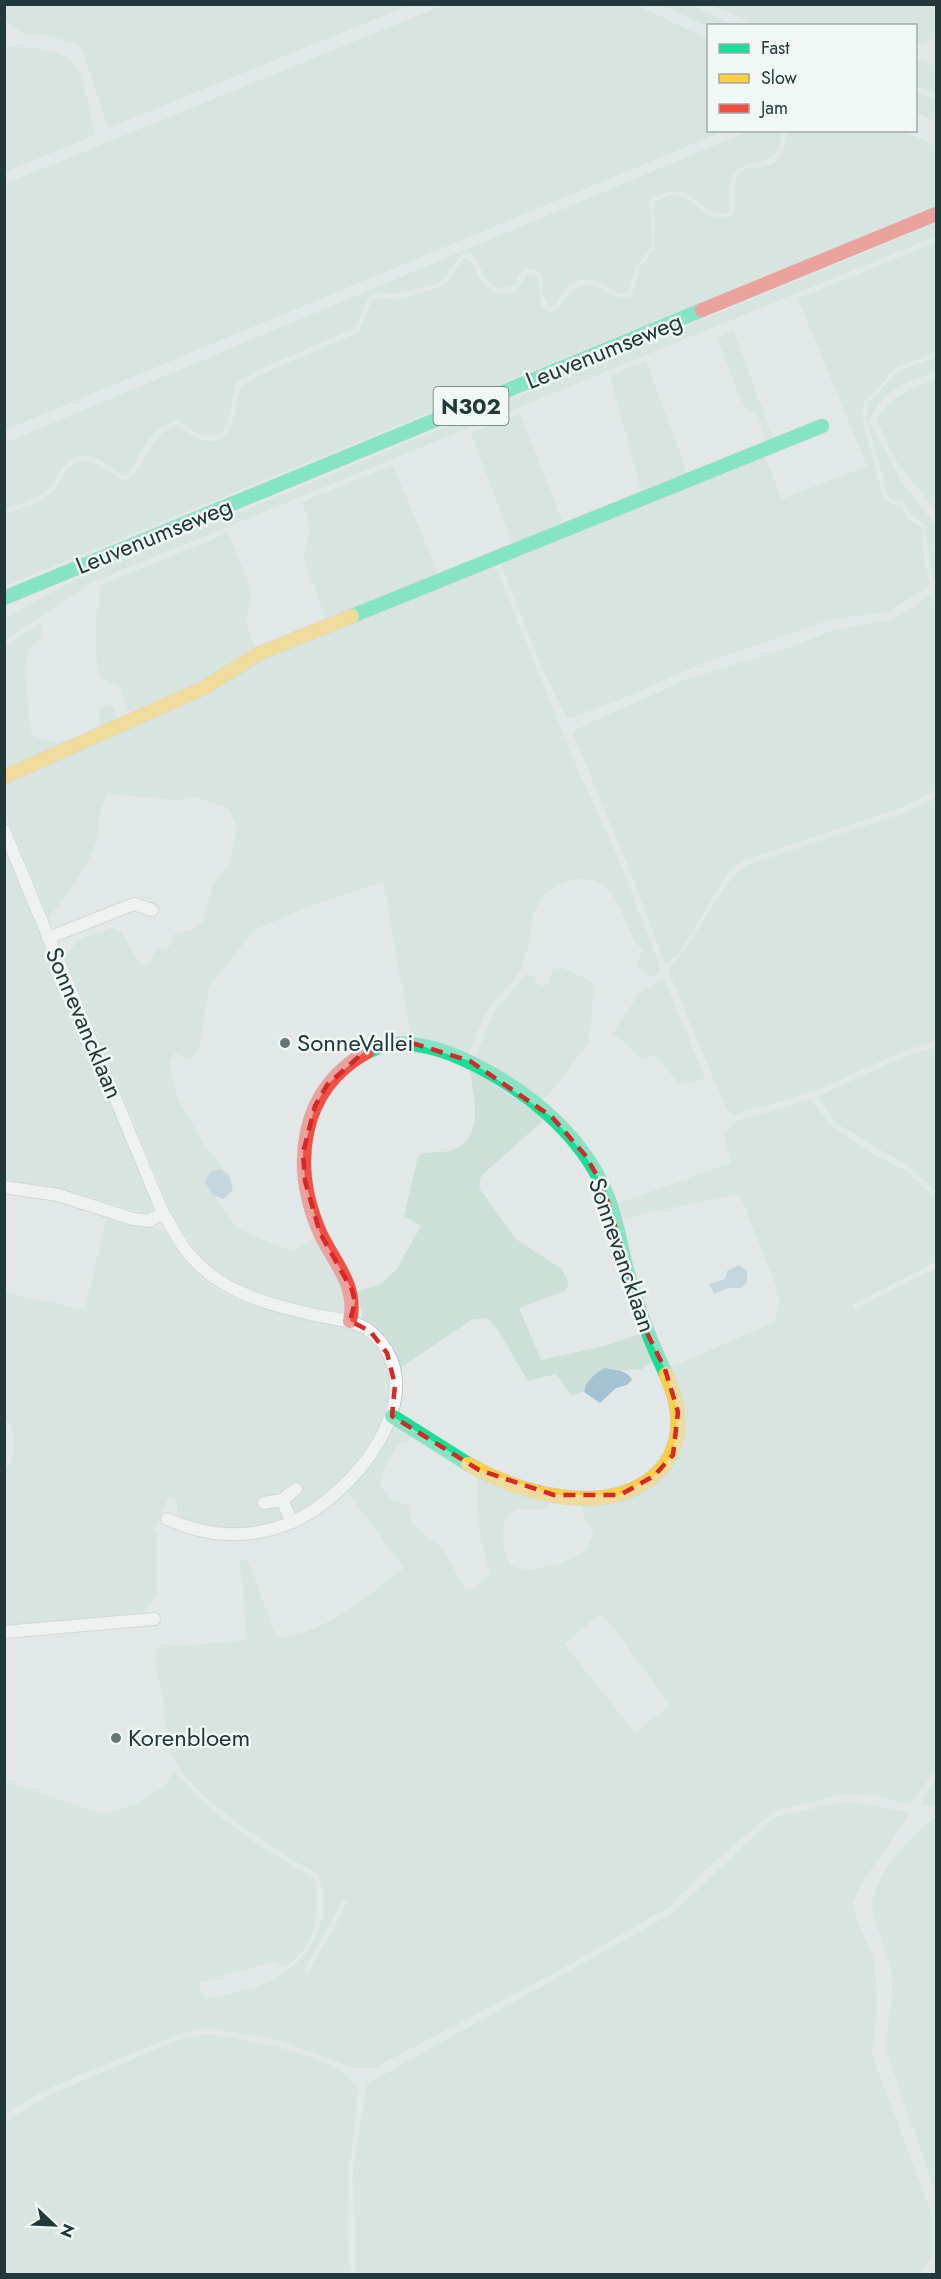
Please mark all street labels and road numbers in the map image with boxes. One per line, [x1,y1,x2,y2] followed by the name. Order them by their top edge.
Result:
[520,303,687,398] street label: Leuvenumseweg
[434,387,508,425] road number: N302
[70,488,237,583] street label: Leuvenumseweg
[37,942,132,1104] street label: Sonnevancklaan
[580,1173,665,1337] street label: Sonnevancklaan

